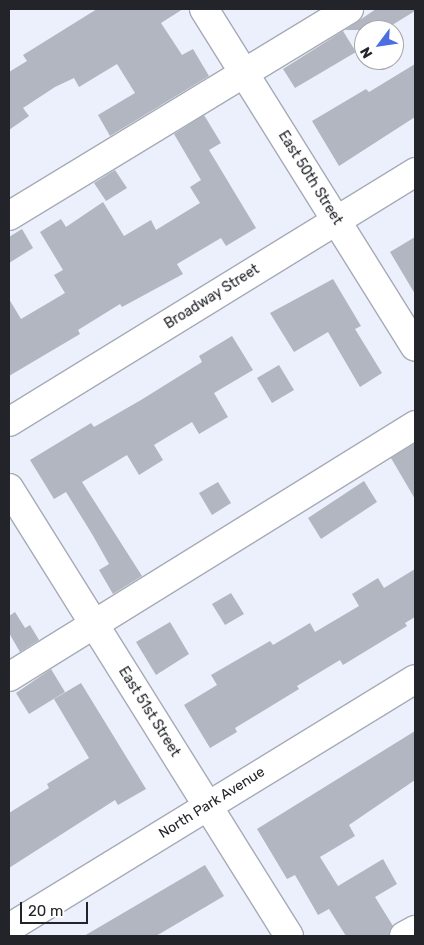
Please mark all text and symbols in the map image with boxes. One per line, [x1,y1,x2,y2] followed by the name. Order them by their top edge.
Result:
[354,20,404,70] north arrow
[357,44,376,61] text: N
[274,128,346,228] street label: East 50th Street
[161,261,263,333] street label: Broadway Street
[115,664,183,760] street label: East 51st Street
[156,764,268,842] street label: North Park Avenue
[22,892,90,924] scale bar
[28,902,63,920] text: 20 m

